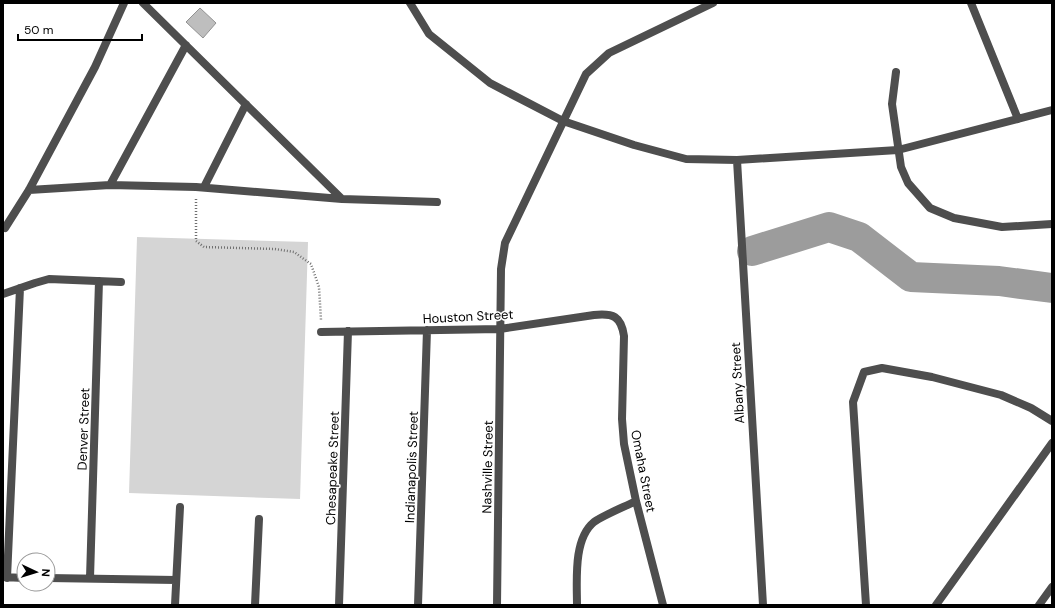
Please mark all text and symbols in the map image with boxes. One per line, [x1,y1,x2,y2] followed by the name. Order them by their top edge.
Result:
[18,16,142,42] scale bar
[24,22,53,38] text: 50 m
[422,306,514,327] street label: Houston Street
[727,342,748,424] street label: Albany Street
[74,387,93,471] street label: Denver Street
[322,411,343,525] street label: Chesapeake Street
[401,411,422,523] street label: Indianapolis Street
[478,420,497,514] street label: Nashville Street
[627,428,660,514] street label: Omaha Street
[16,552,56,592] north arrow
[39,568,53,577] text: N

